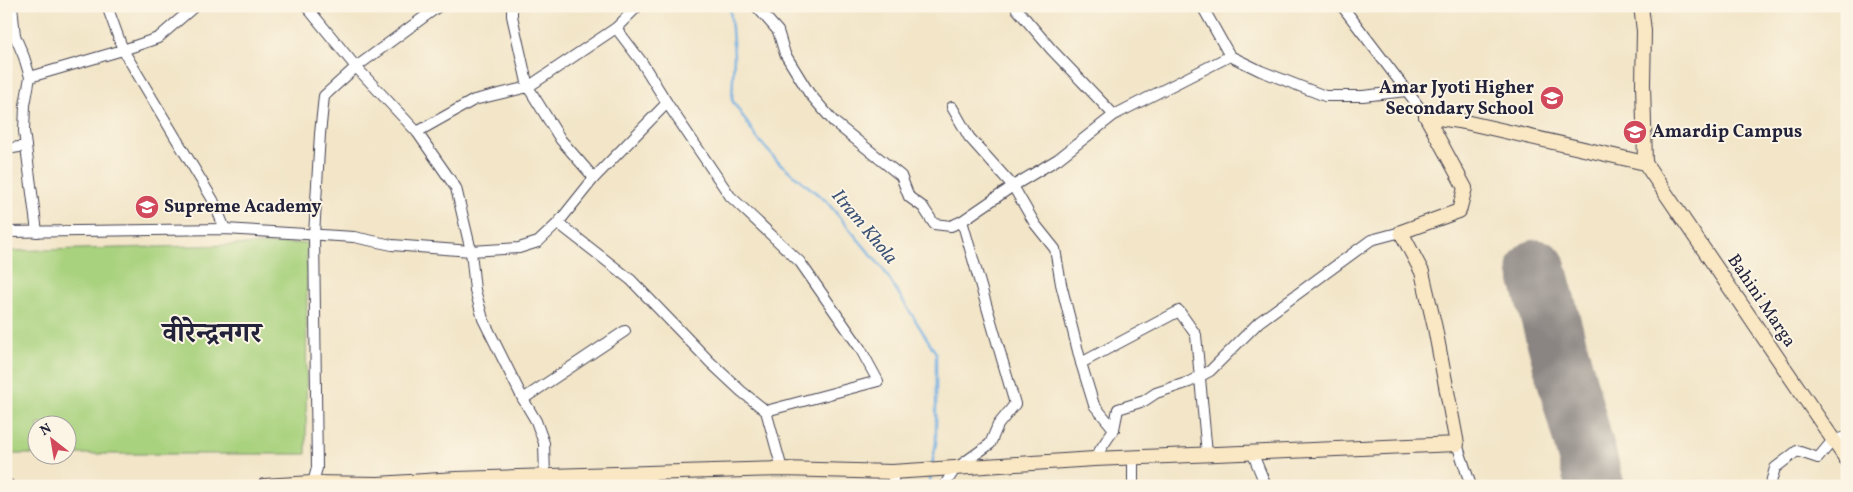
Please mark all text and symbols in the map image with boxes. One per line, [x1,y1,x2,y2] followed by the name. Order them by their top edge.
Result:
[1379,76,1534,122] place label: Amar Jyoti Higher Secondary School
[1539,85,1565,111] school or university icon: Amar Jyoti Higher Secondary School
[1622,119,1648,145] school or university icon: Amardip Campus
[1652,120,1802,145] place label: Amardip Campus
[825,184,903,270] water label: Itram Khola
[134,194,160,220] school or university icon: Supreme Academy
[164,195,321,220] place label: Supreme Academy
[1721,249,1801,353] street label: Bahini Marga
[160,315,264,354] district label: वीरेन्द्रनगर
[28,414,78,464] north arrow
[37,419,55,441] text: N

